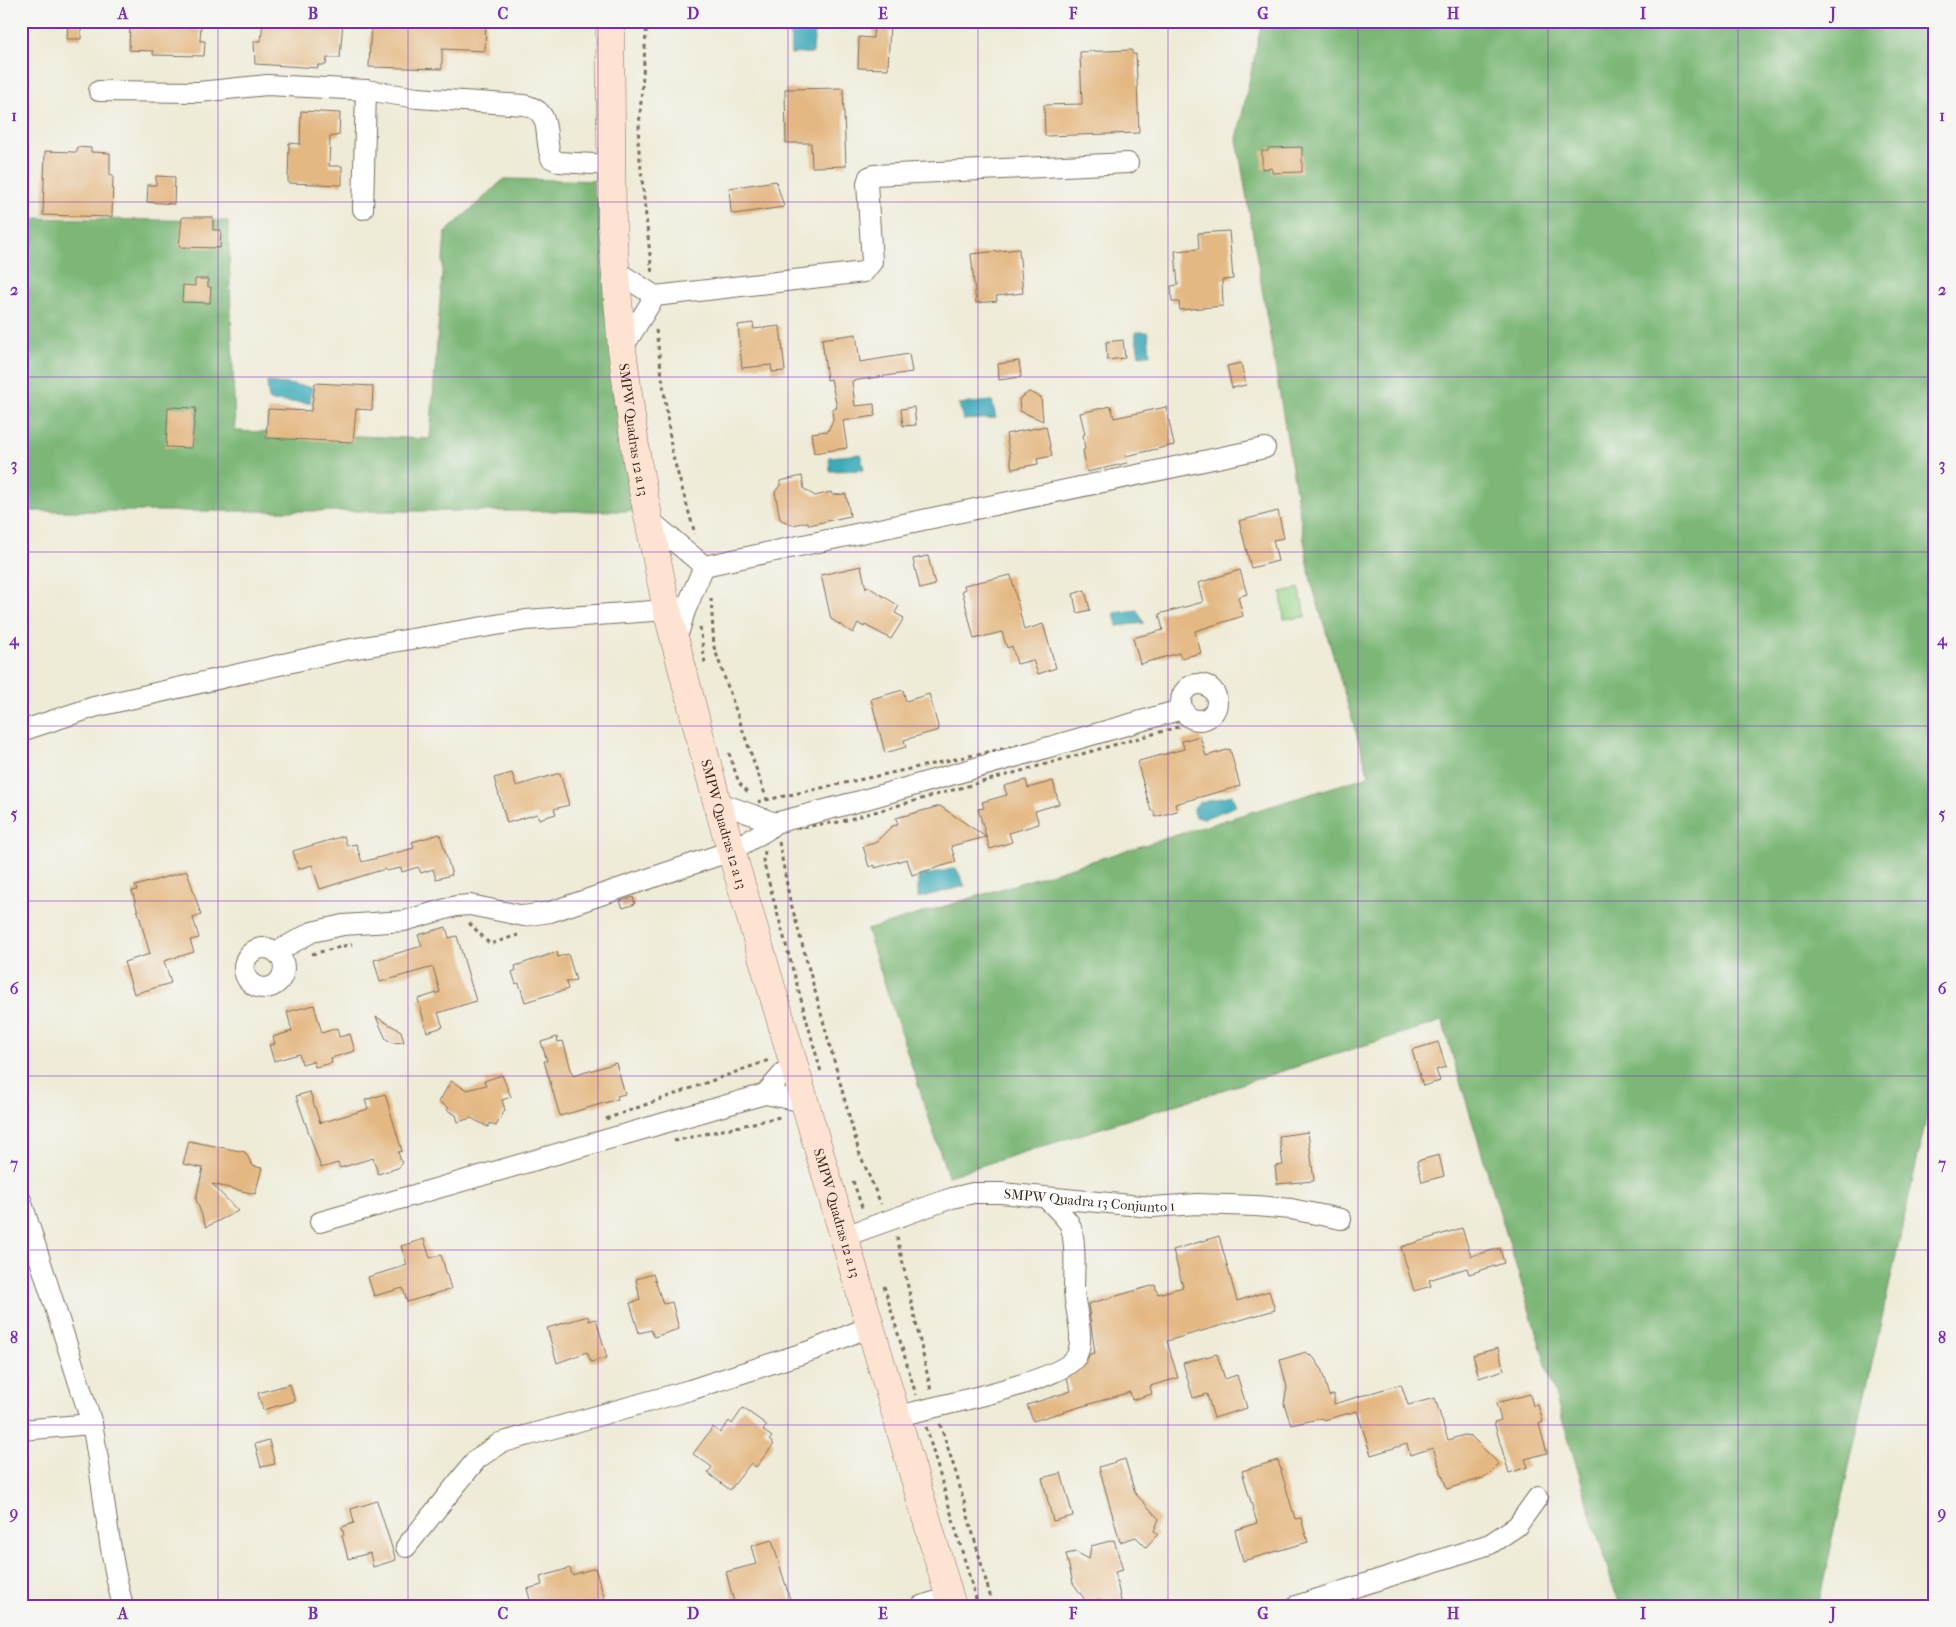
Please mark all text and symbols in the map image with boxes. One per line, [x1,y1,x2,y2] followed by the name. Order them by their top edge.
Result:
[117,4,129,23] text: A
[308,4,318,23] text: B
[498,4,509,23] text: C
[687,4,699,23] text: D
[878,4,888,23] text: E
[1068,4,1078,23] text: F
[1257,4,1269,23] text: G
[1447,4,1460,23] text: H
[1640,4,1647,23] text: I
[1828,4,1836,24] text: J
[11,106,17,125] text: 1
[1939,106,1945,125] text: 1
[10,280,18,299] text: 2
[1938,280,1946,299] text: 2
[615,362,652,498] street label: SMPW Quadras 12 a 13
[11,455,17,475] text: 3
[1939,455,1945,475] text: 3
[8,630,20,650] text: 4
[1936,630,1948,650] text: 4
[697,757,750,891] street label: SMPW Quadras 12 a 13
[11,804,18,823] text: 5
[1939,804,1946,823] text: 5
[10,979,19,998] text: 6
[1938,979,1947,998] text: 6
[810,1146,864,1280] street label: SMPW Quadras 12 a 13
[9,1154,18,1173] text: 7
[1937,1154,1946,1173] text: 7
[1003,1185,1176,1216] street label: SMPW Quadra 13 Conjunto 1
[10,1328,18,1347] text: 8
[1938,1328,1946,1347] text: 8
[9,1503,18,1523] text: 9
[1937,1503,1946,1523] text: 9
[117,1604,129,1623] text: A
[308,1604,318,1623] text: B
[498,1604,509,1623] text: C
[687,1604,699,1623] text: D
[878,1604,888,1623] text: E
[1068,1604,1078,1623] text: F
[1257,1604,1269,1623] text: G
[1447,1604,1460,1623] text: H
[1640,1604,1647,1623] text: I
[1828,1604,1836,1624] text: J

